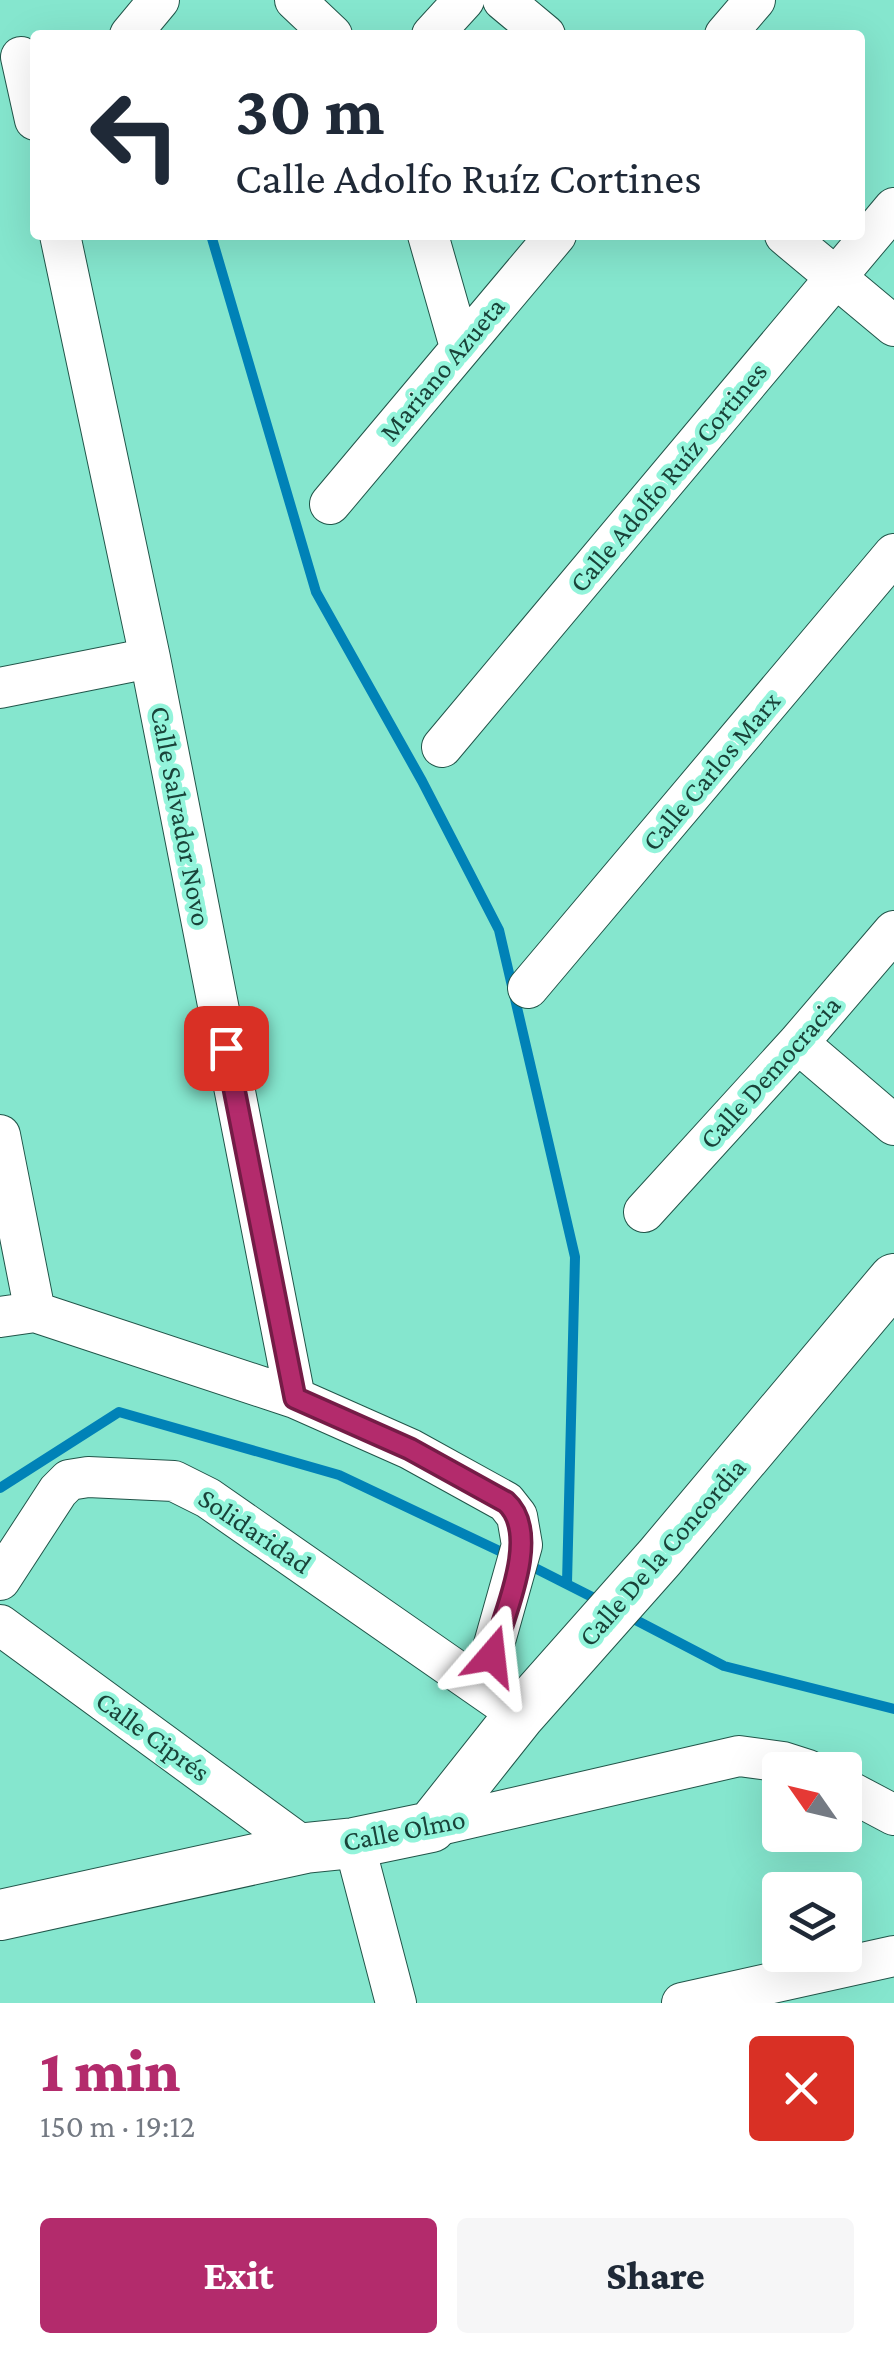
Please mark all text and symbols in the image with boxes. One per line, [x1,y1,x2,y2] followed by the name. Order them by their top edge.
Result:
[70,70,200,200] icon: left
[235,71,384,149] text: 30 m
[235,153,702,203] text: Calle Adolfo Ruíz Cortines
[373,291,511,447] street label: Mariano Azueta
[563,356,773,598] street label: Calle Adolfo Ruíz Cortines
[636,685,786,857] street label: Calle Carlos Marx
[144,704,218,928] street label: Calle Salvador Novo
[693,989,847,1155] street label: Calle Democracia
[184,1006,269,1091] pin
[199,1021,254,1076] icon: arrive
[572,1452,752,1652] street label: Calle De la Concordia
[193,1482,317,1580] street label: Solidaridad
[440,1604,544,1708] position arrow
[90,1684,216,1788] street label: Calle Ciprés
[762,1752,862,1852] north arrow
[762,1752,862,1972] map controls
[340,1803,468,1857] street label: Calle Olmo
[762,1872,862,1972] button: layers
[749,2036,854,2141] button: close
[40,2037,180,2104] text: 1 min
[40,2108,195,2144] text: 150 m · 19:12
[40,2218,437,2333] button: Exit
[457,2218,854,2333] button: Share

